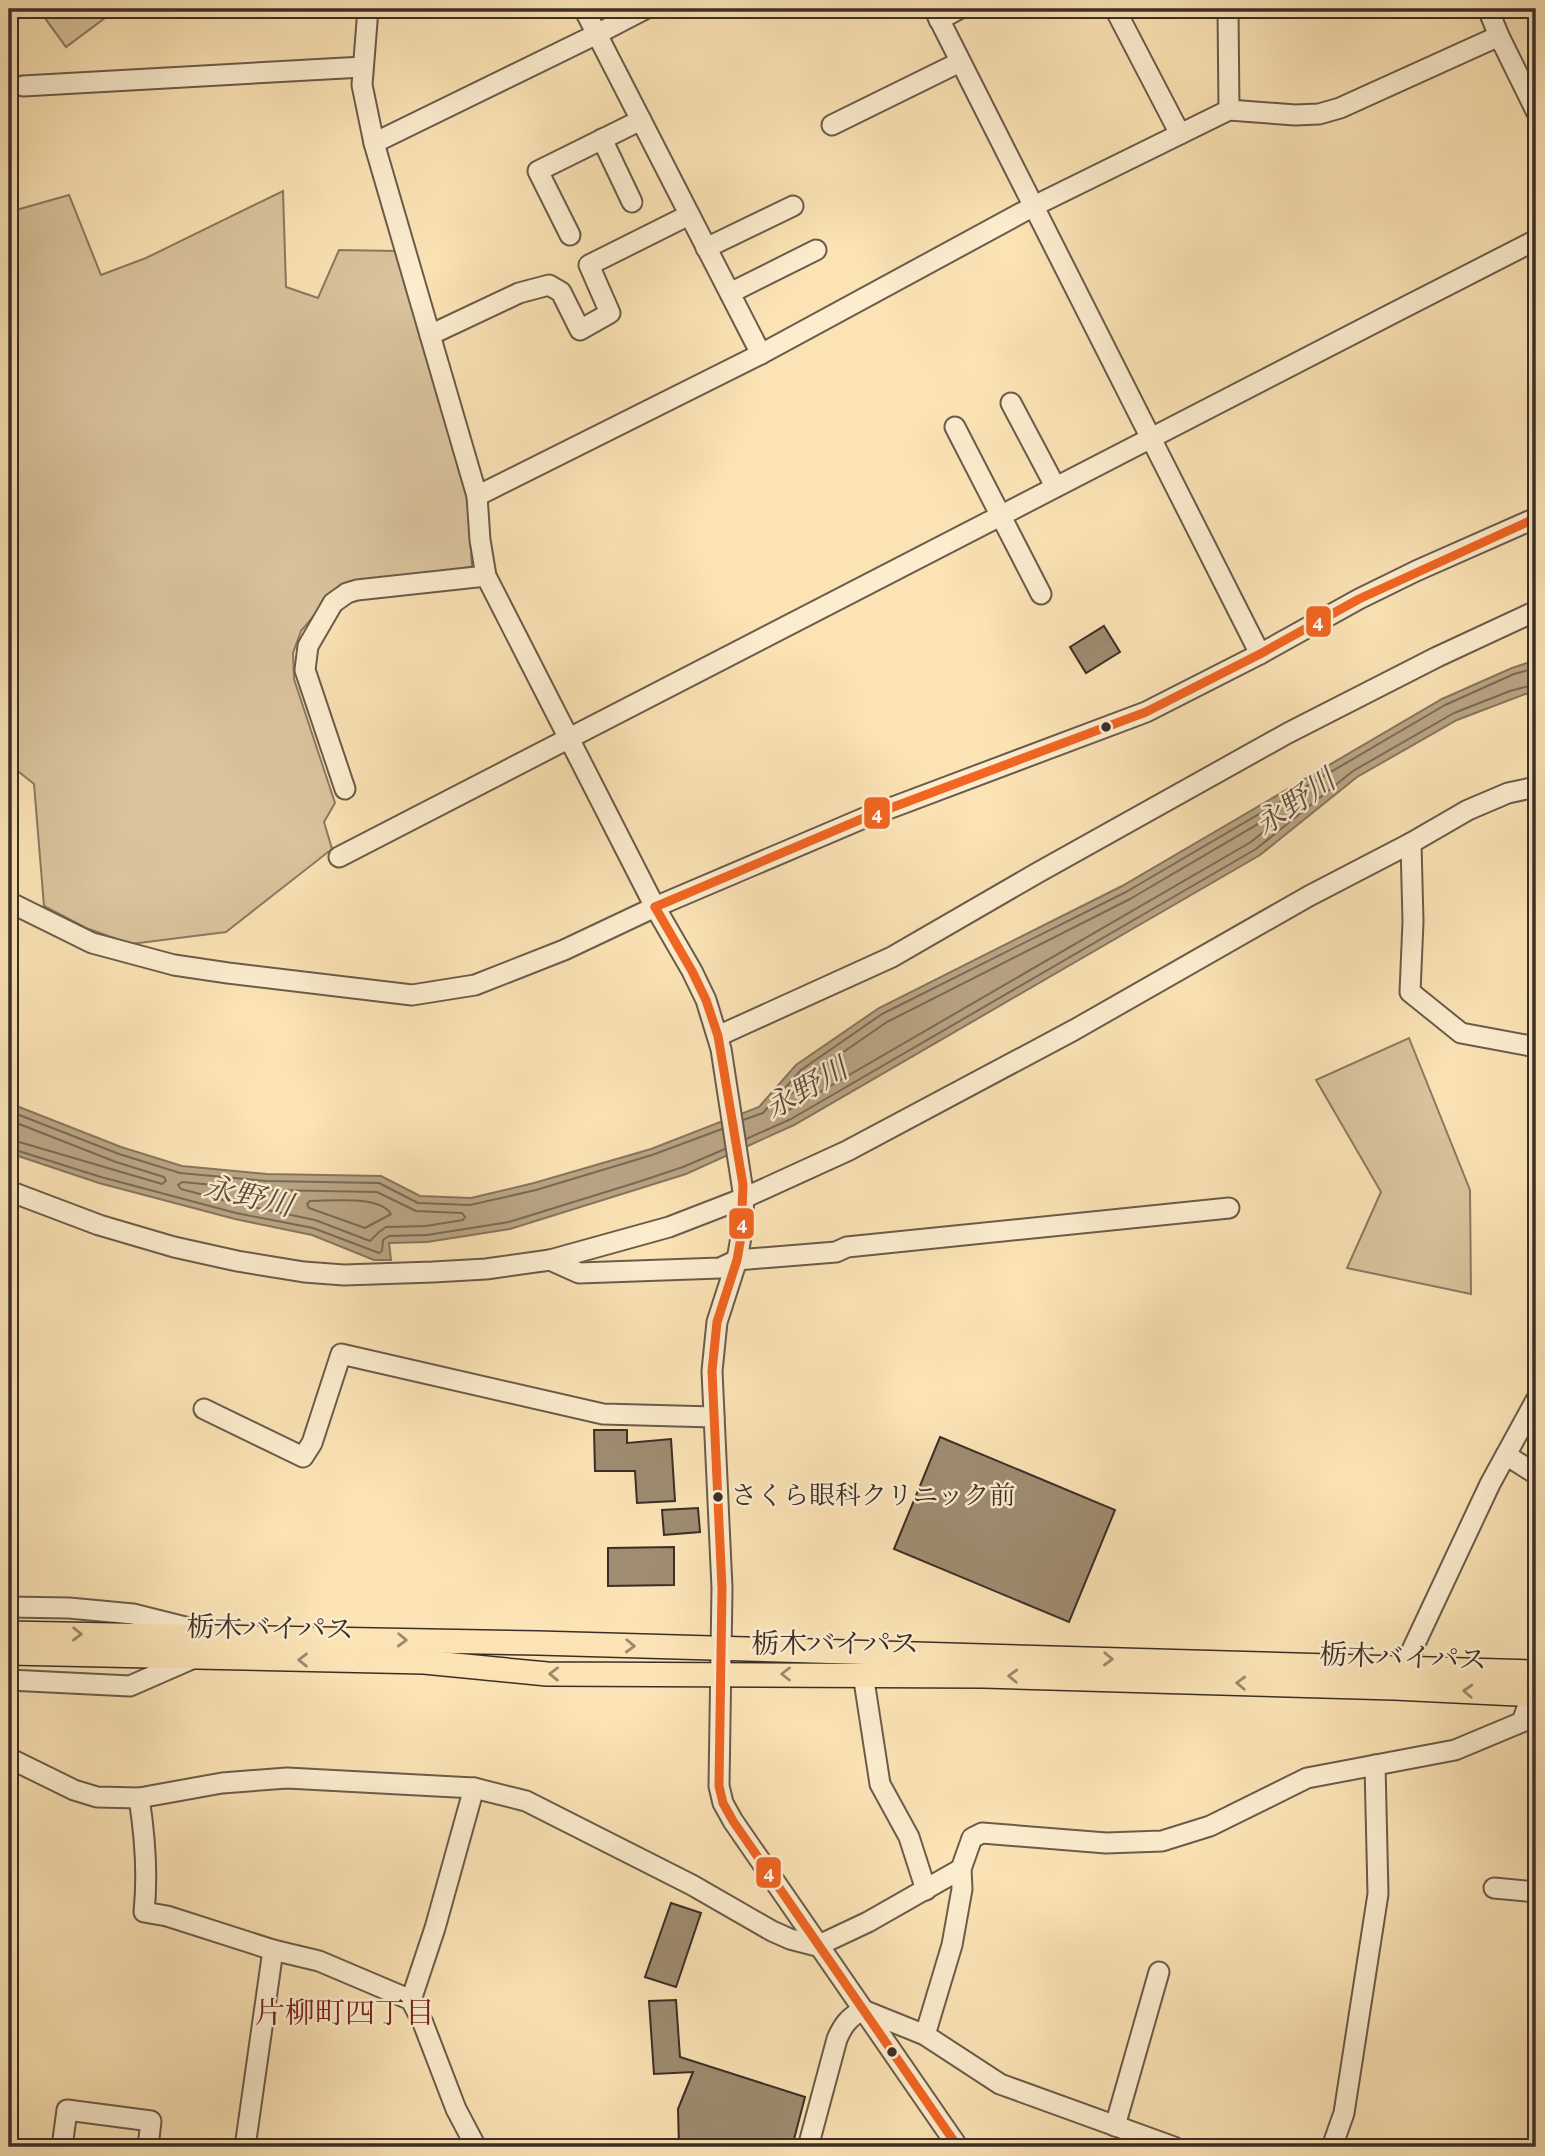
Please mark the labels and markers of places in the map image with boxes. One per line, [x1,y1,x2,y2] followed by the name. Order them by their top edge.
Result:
[1099,720,1113,734] unlabelled marker
[731,1479,1015,1515] place label: さくら眼科クリニック前
[711,1490,725,1504] marker: さくら眼科クリニック前
[885,2045,899,2059] unlabelled marker

